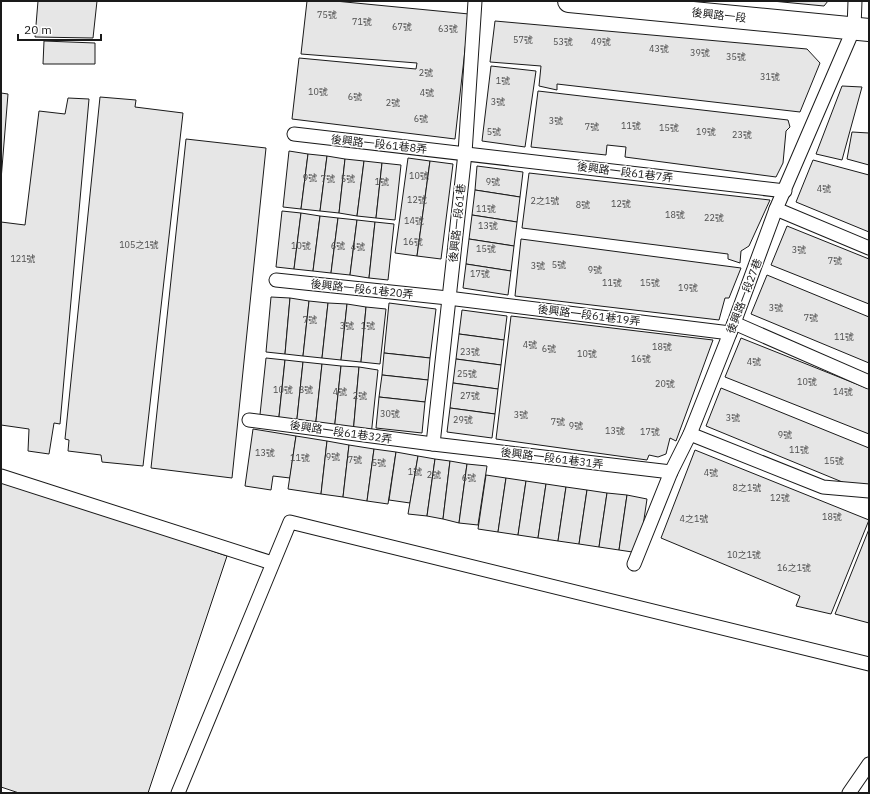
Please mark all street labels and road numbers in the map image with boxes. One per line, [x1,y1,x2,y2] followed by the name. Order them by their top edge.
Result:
[691,5,747,25] street label: 後興路一段
[330,132,428,156] street label: 後興路一段61巷8弄
[576,159,674,185] street label: 後興路一段61巷7弄
[446,183,468,263] street label: 後興路一段61巷
[723,257,765,335] street label: 後興路一段27巷
[310,277,414,301] street label: 後興路一段61巷20弄
[537,302,641,328] street label: 後興路一段61巷19弄
[289,418,393,446] street label: 後興路一段61巷32弄
[500,445,604,471] street label: 後興路一段61巷31弄

